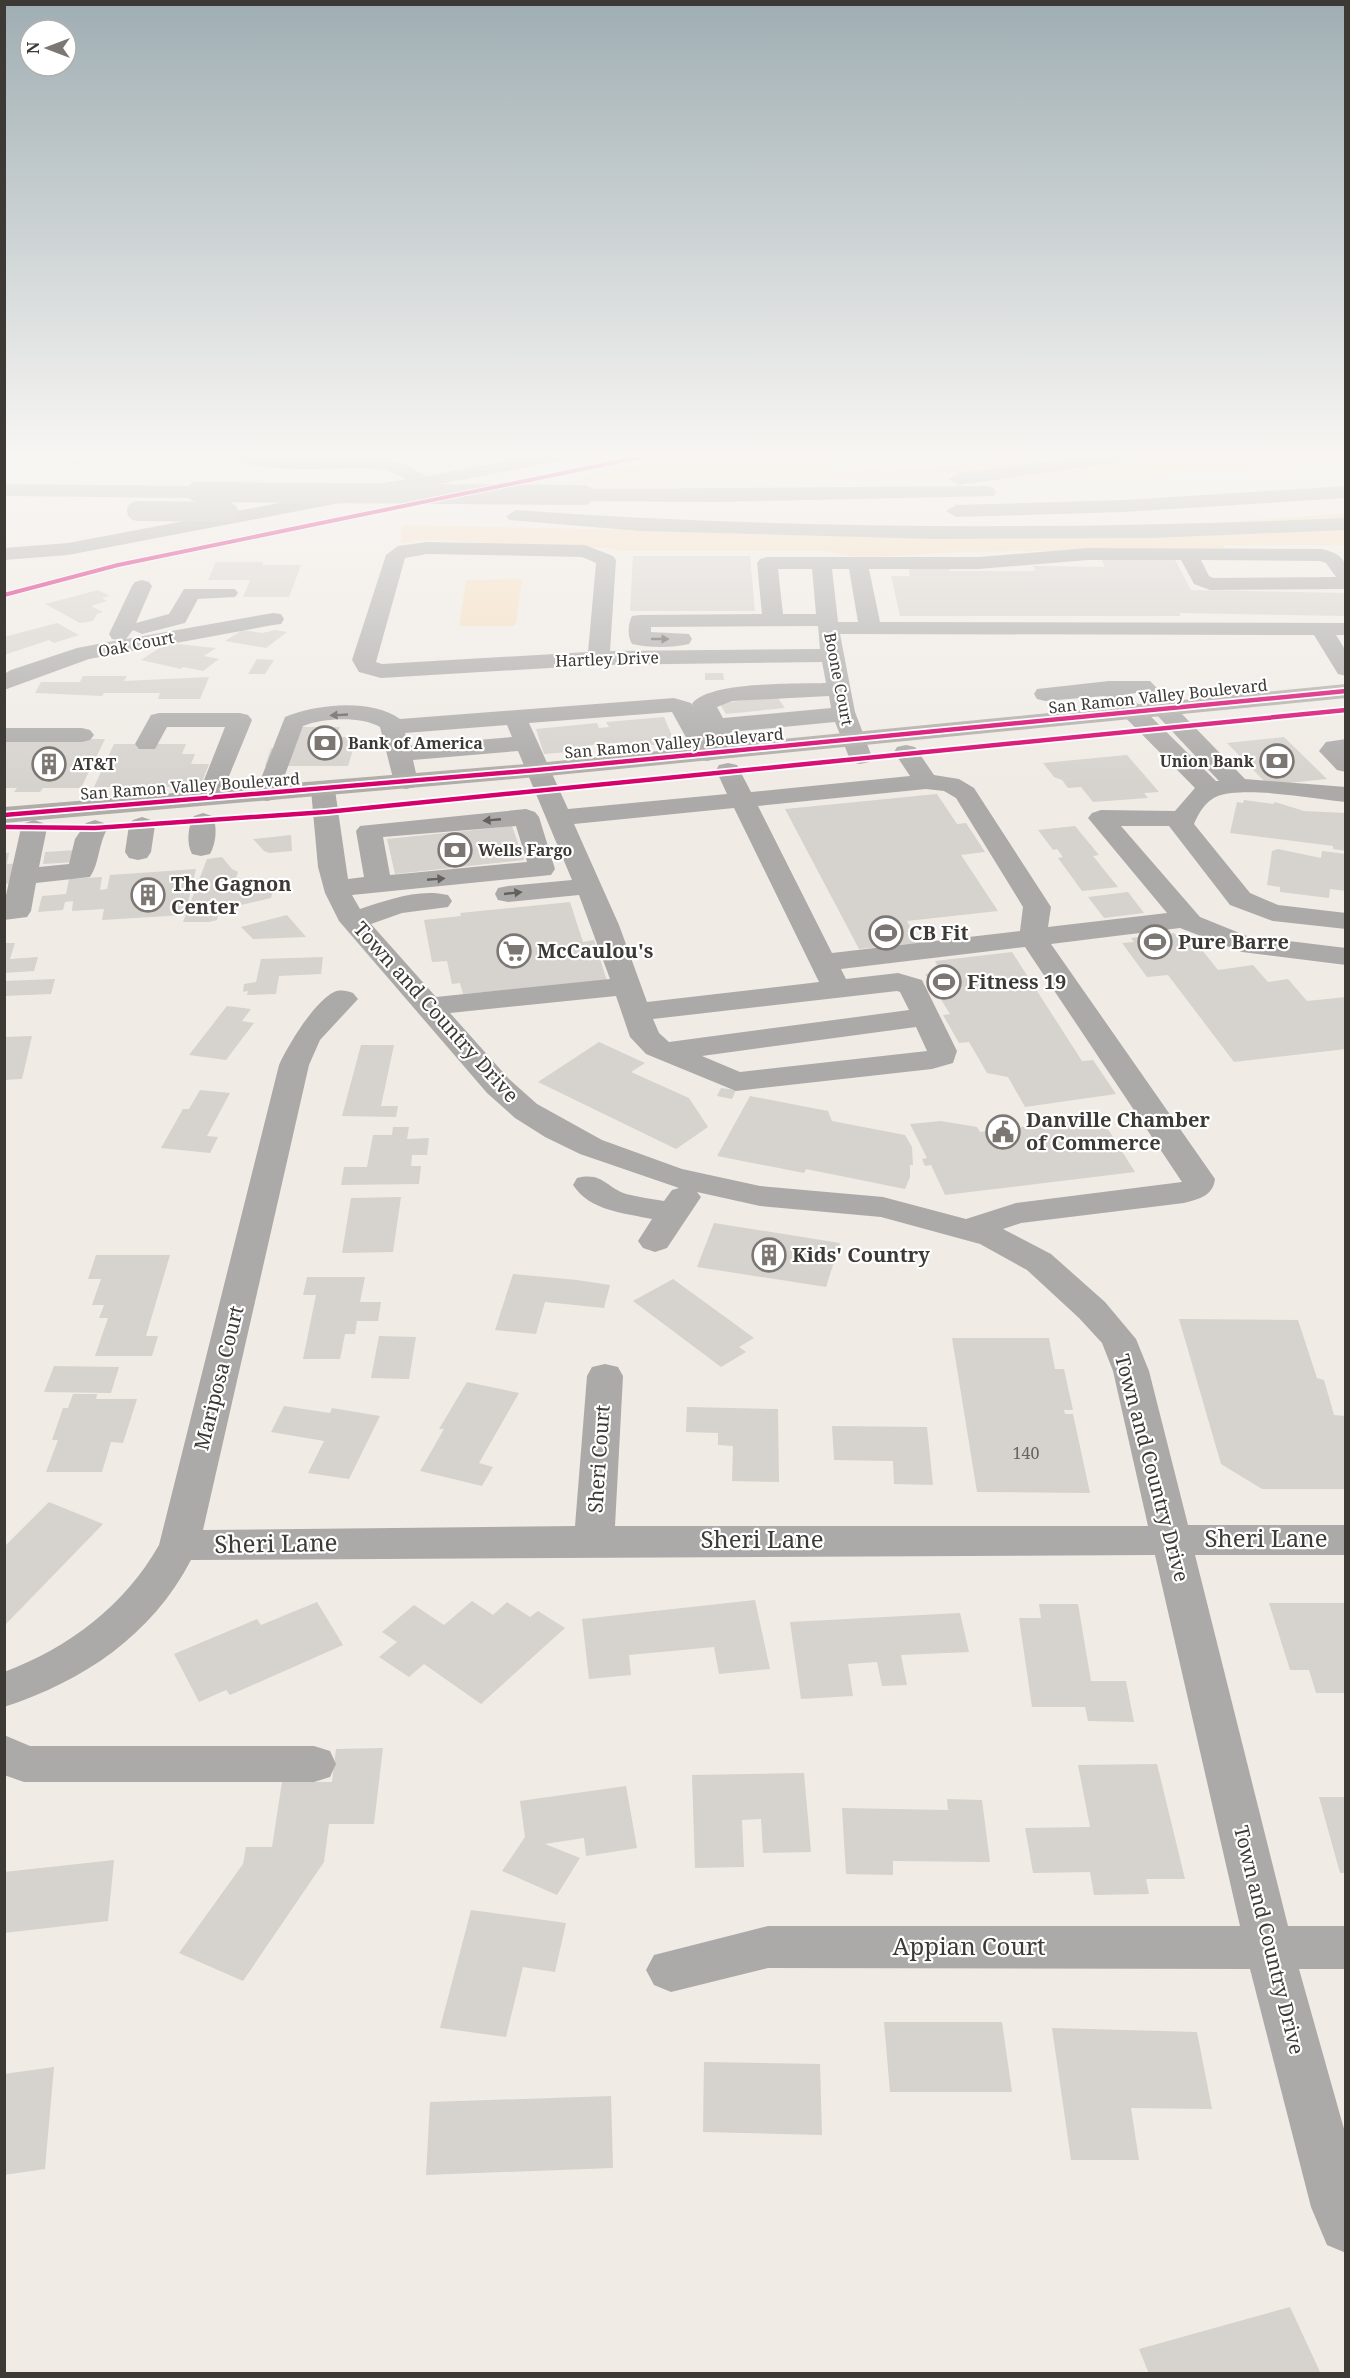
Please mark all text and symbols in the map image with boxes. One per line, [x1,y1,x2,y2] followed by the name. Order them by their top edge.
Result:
[18,18,78,78] north arrow
[22,41,44,54] text: N
[96,626,176,662] street label: Oak Court
[819,631,859,728] street label: Boone Court
[650,634,669,644] one-way arrow
[555,646,659,672] street label: Hartley Drive
[1047,674,1269,718] street label: San Ramon Valley Boulevard
[329,711,348,720] one-way arrow
[563,722,785,764] street label: San Ramon Valley Boulevard
[307,725,343,761] bank icon: Bank of America
[348,732,483,754] place label: Bank of America
[1259,743,1295,779] bank icon: Union Bank
[31,746,67,782] building icon: AT&T
[1160,750,1255,772] place label: Union Bank
[72,753,117,775] place label: AT&T
[79,767,301,805] street label: San Ramon Valley Boulevard
[483,815,502,825] one-way arrow
[437,832,473,868] bank icon: Wells Fargo
[478,839,573,861] place label: Wells Fargo
[171,870,292,920] place label: The Gagnon Center
[427,874,446,884] one-way arrow
[130,877,166,913] building icon: The Gagnon Center
[504,888,523,898] one-way arrow
[348,915,525,1108] street label: Town and Country Drive
[868,915,904,951] sports icon: CB Fit
[909,919,969,946] place label: CB Fit
[1137,924,1173,960] sports icon: Pure Barre
[1178,928,1289,955] place label: Pure Barre
[496,933,532,969] supermarket icon: McCaulou's
[537,937,653,964] place label: McCaulou's
[926,964,962,1000] sports icon: Fitness 19
[967,968,1066,995] place label: Fitness 19
[1026,1106,1210,1156] place label: Danville Chamber of Commerce
[985,1114,1021,1150] public building icon: Danville Chamber of Commerce
[751,1237,787,1273] building icon: Kids' Country
[792,1241,930,1268] place label: Kids' Country
[187,1303,250,1453] street label: Mariposa Court
[1109,1351,1196,1585] street label: Town and Country Drive
[581,1404,616,1514] street label: Sheri Court
[1013,1442,1039,1464] house number: 140
[1204,1521,1328,1554] street label: Sheri Lane
[700,1522,824,1555] street label: Sheri Lane
[214,1525,338,1560] street label: Sheri Lane
[1228,1823,1311,2057] street label: Town and Country Drive
[893,1929,1045,1962] street label: Appian Court

